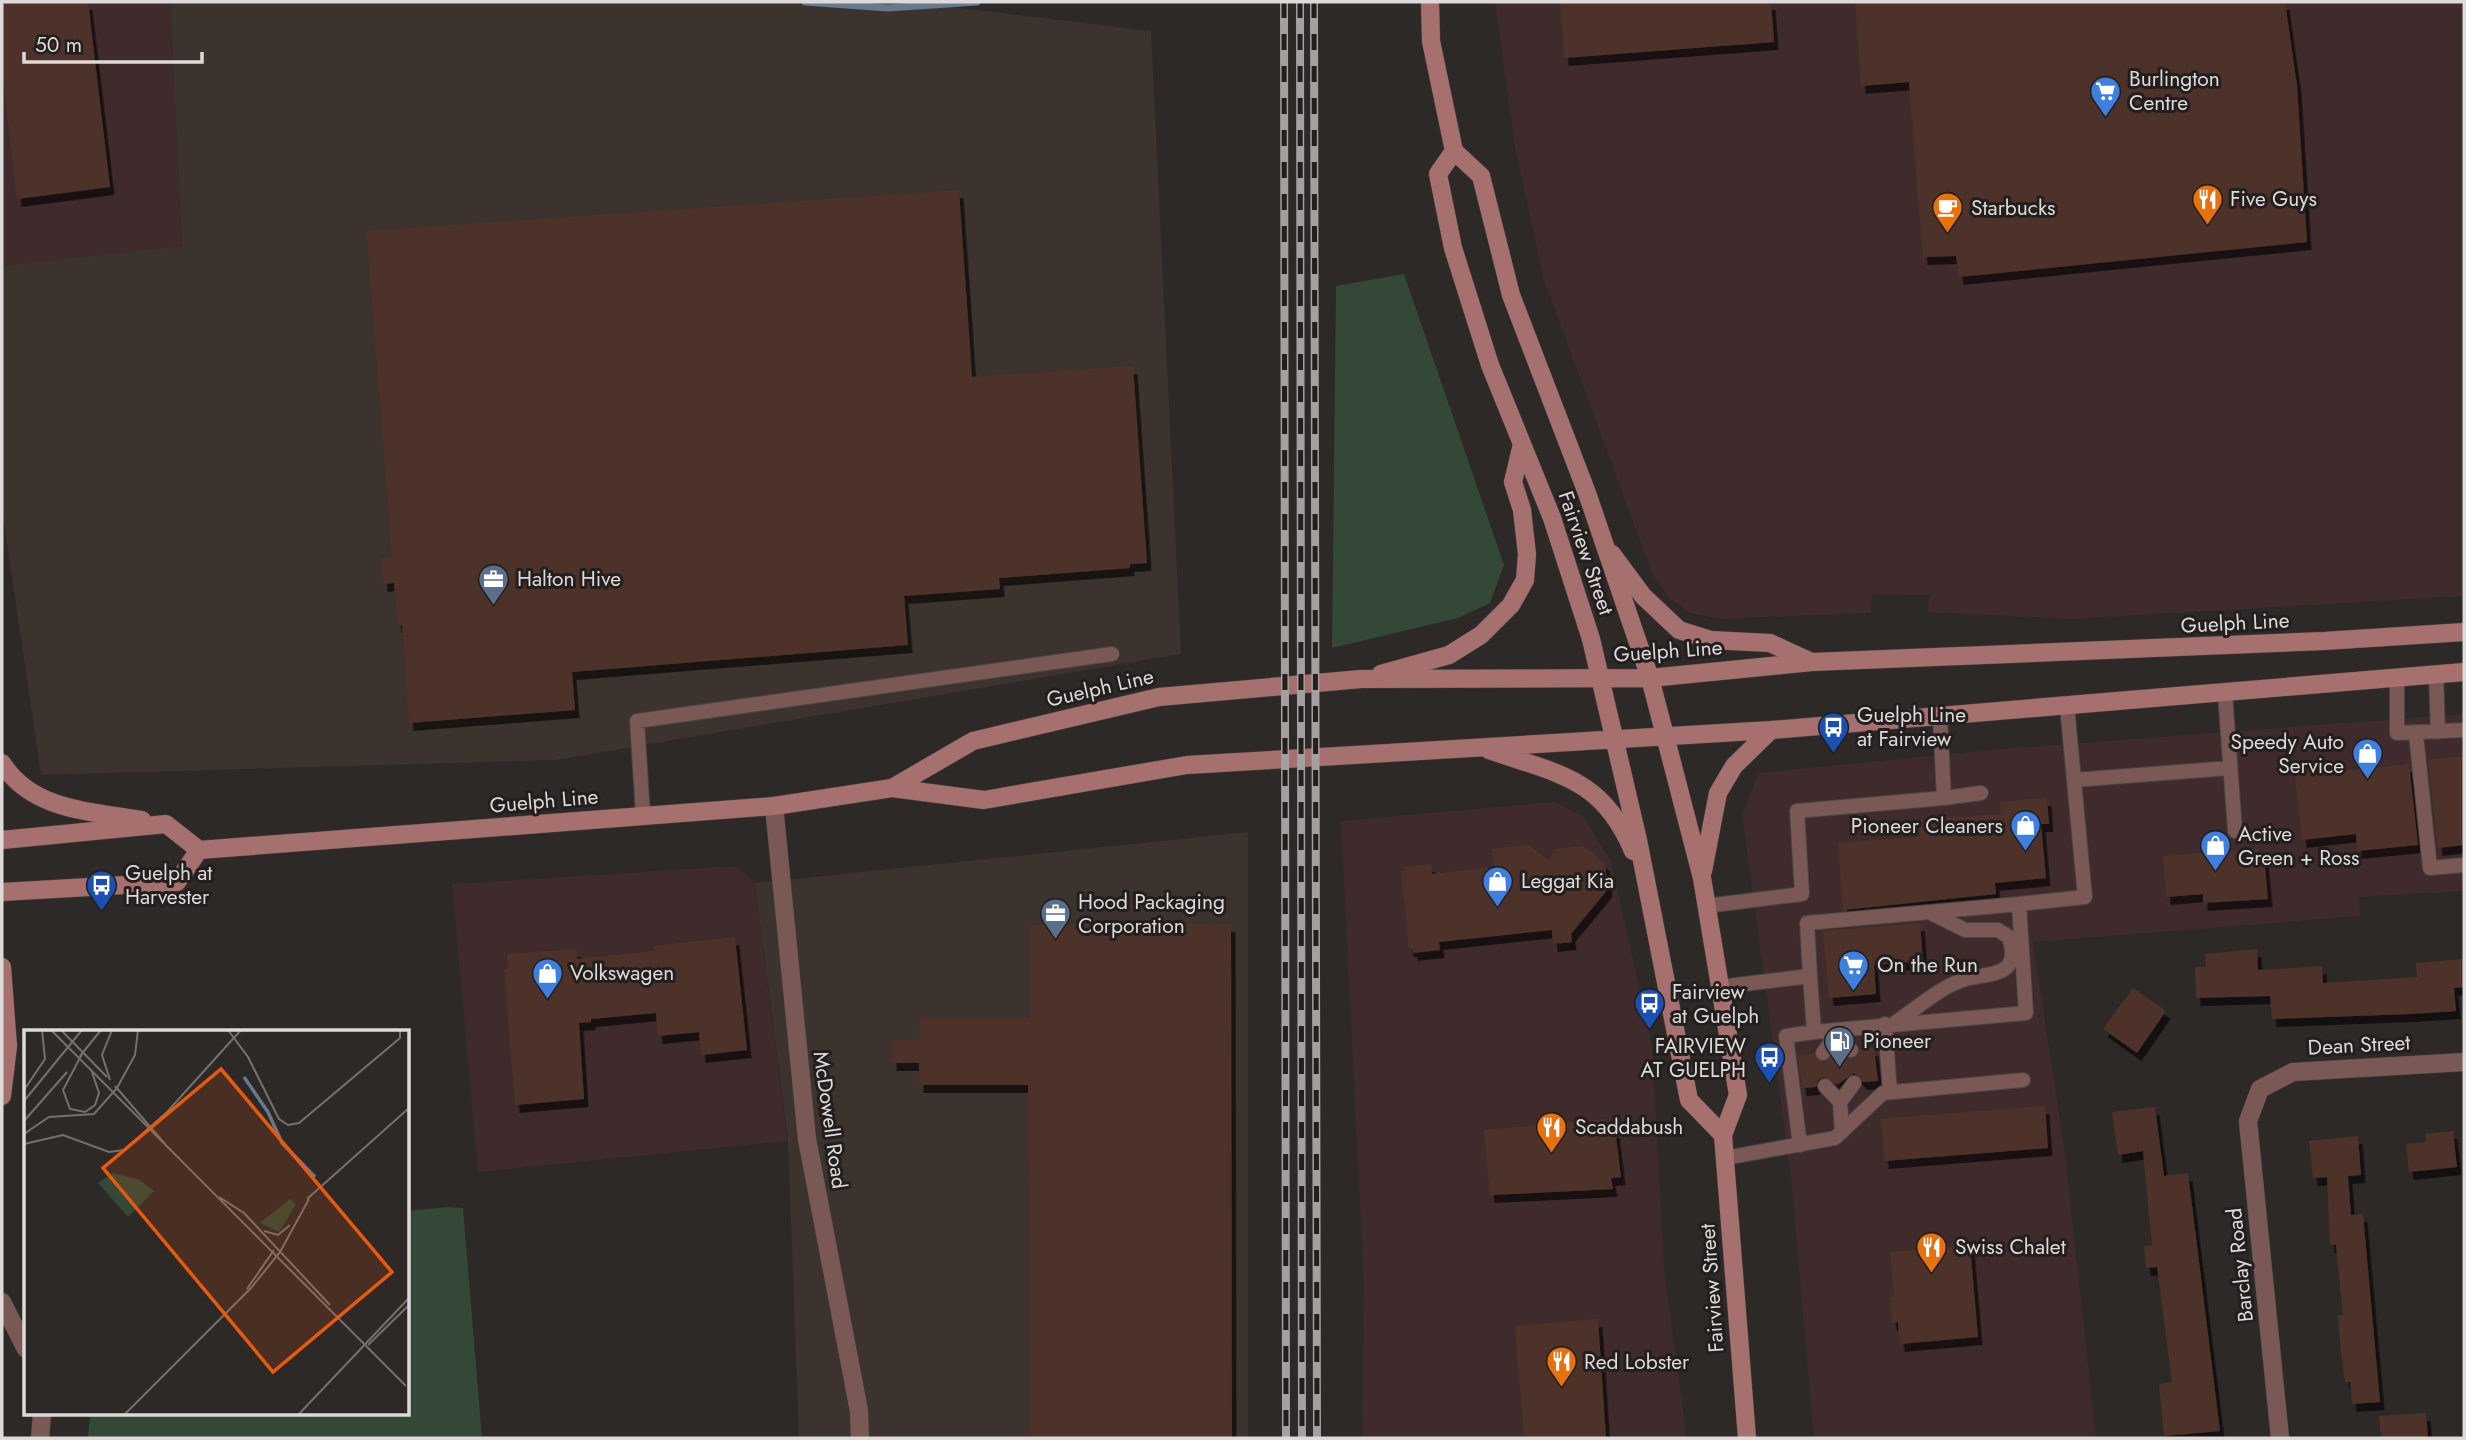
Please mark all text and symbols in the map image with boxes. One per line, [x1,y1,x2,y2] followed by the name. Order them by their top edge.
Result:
[24,21,203,65] scale bar
[35,30,82,60] text: 50 m
[2129,64,2220,118] place label: Burlington Centre
[2089,74,2123,118] supermarket icon: Burlington Centre
[2190,182,2224,226] restaurant icon: Five Guys
[2230,184,2317,214] place label: Five Guys
[1931,191,1965,235] cafe icon: Starbucks
[1971,193,2056,223] place label: Starbucks
[1551,487,1621,619] street label: Fairview Street
[477,562,511,606] office icon: Halton Hive
[517,564,621,594] place label: Halton Hive
[2180,605,2290,641] street label: Guelph Line
[1613,632,1724,670] street label: Guelph Line
[1044,661,1157,715] street label: Guelph Line
[1857,700,1966,754] place label: Guelph Line at Fairview
[1817,710,1851,754] bus stop icon: Guelph Line at Fairview
[2230,727,2344,781] place label: Speedy Auto Service
[2350,737,2384,781] shop icon: Speedy Auto Service
[488,781,600,821] street label: Guelph Line
[2009,809,2043,853] shop icon: Pioneer Cleaners
[1851,811,2003,841] place label: Pioneer Cleaners
[2238,819,2360,873] place label: Active Green + Ross
[2198,829,2232,873] shop icon: Active Green + Ross
[125,858,212,912] place label: Guelph at Harvester
[1481,864,1515,908] shop icon: Leggat Kia
[1521,866,1614,896] place label: Leggat Kia
[85,868,119,912] bus stop icon: Guelph at Harvester
[1078,887,1225,941] place label: Hood Packaging Corporation
[1038,897,1072,941] office icon: Hood Packaging Corporation
[1837,948,1871,992] supermarket icon: On the Run
[1877,950,1978,980] place label: On the Run
[530,956,564,1000] shop icon: Volkswagen
[570,958,674,988] place label: Volkswagen
[1672,977,1759,1031] place label: Fairview at Guelph
[1632,987,1666,1031] bus stop icon: Fairview at Guelph
[1823,1024,1857,1068] fuel station icon: Pioneer
[1863,1026,1932,1056] place label: Pioneer
[2307,1027,2411,1063] street label: Dean Street
[24,1030,410,1416] inset map
[1641,1031,1746,1085] place label: FAIRVIEW AT GUELPH
[1752,1041,1786,1085] bus stop icon: FAIRVIEW AT GUELPH
[806,1049,854,1191] street label: McDowell Road
[1535,1110,1569,1154] restaurant icon: Scaddabush
[1575,1112,1683,1142] place label: Scaddabush
[2219,1207,2261,1323] street label: Barclay Road
[1693,1223,1731,1353] street label: Fairview Street
[1915,1230,1949,1274] restaurant icon: Swiss Chalet
[1955,1232,2066,1262] place label: Swiss Chalet
[1544,1345,1578,1389] restaurant icon: Red Lobster
[1584,1347,1690,1377] place label: Red Lobster

